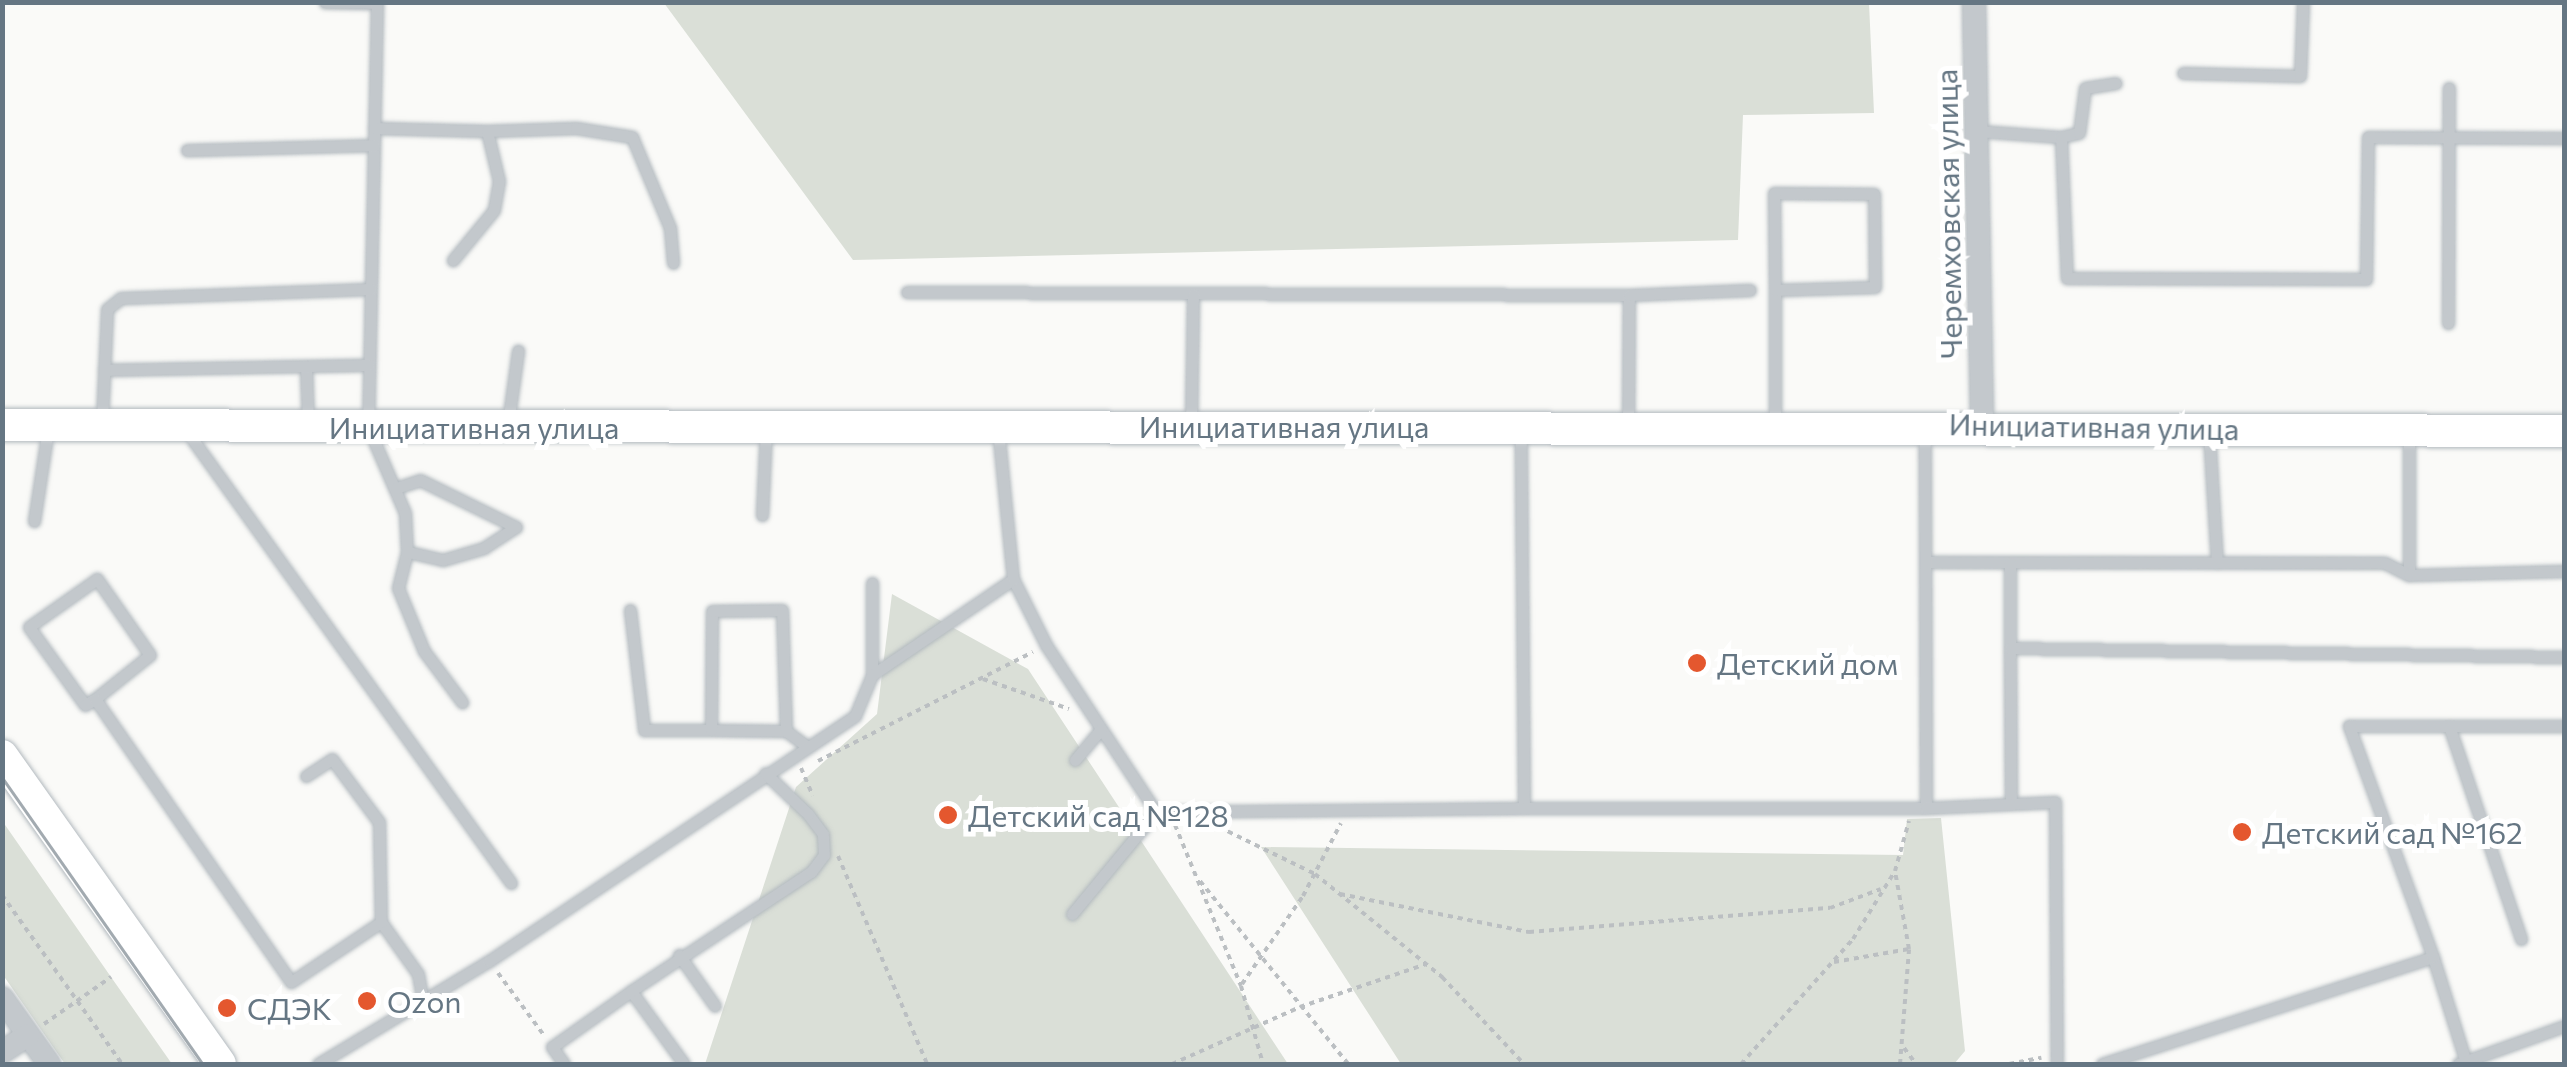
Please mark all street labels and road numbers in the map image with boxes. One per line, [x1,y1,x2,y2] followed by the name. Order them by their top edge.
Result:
[1927,69,1969,359] street label: Черемховская улица
[1948,405,2240,447] street label: Инициативная улица
[1139,408,1429,444] street label: Инициативная улица
[329,409,619,445] street label: Инициативная улица

